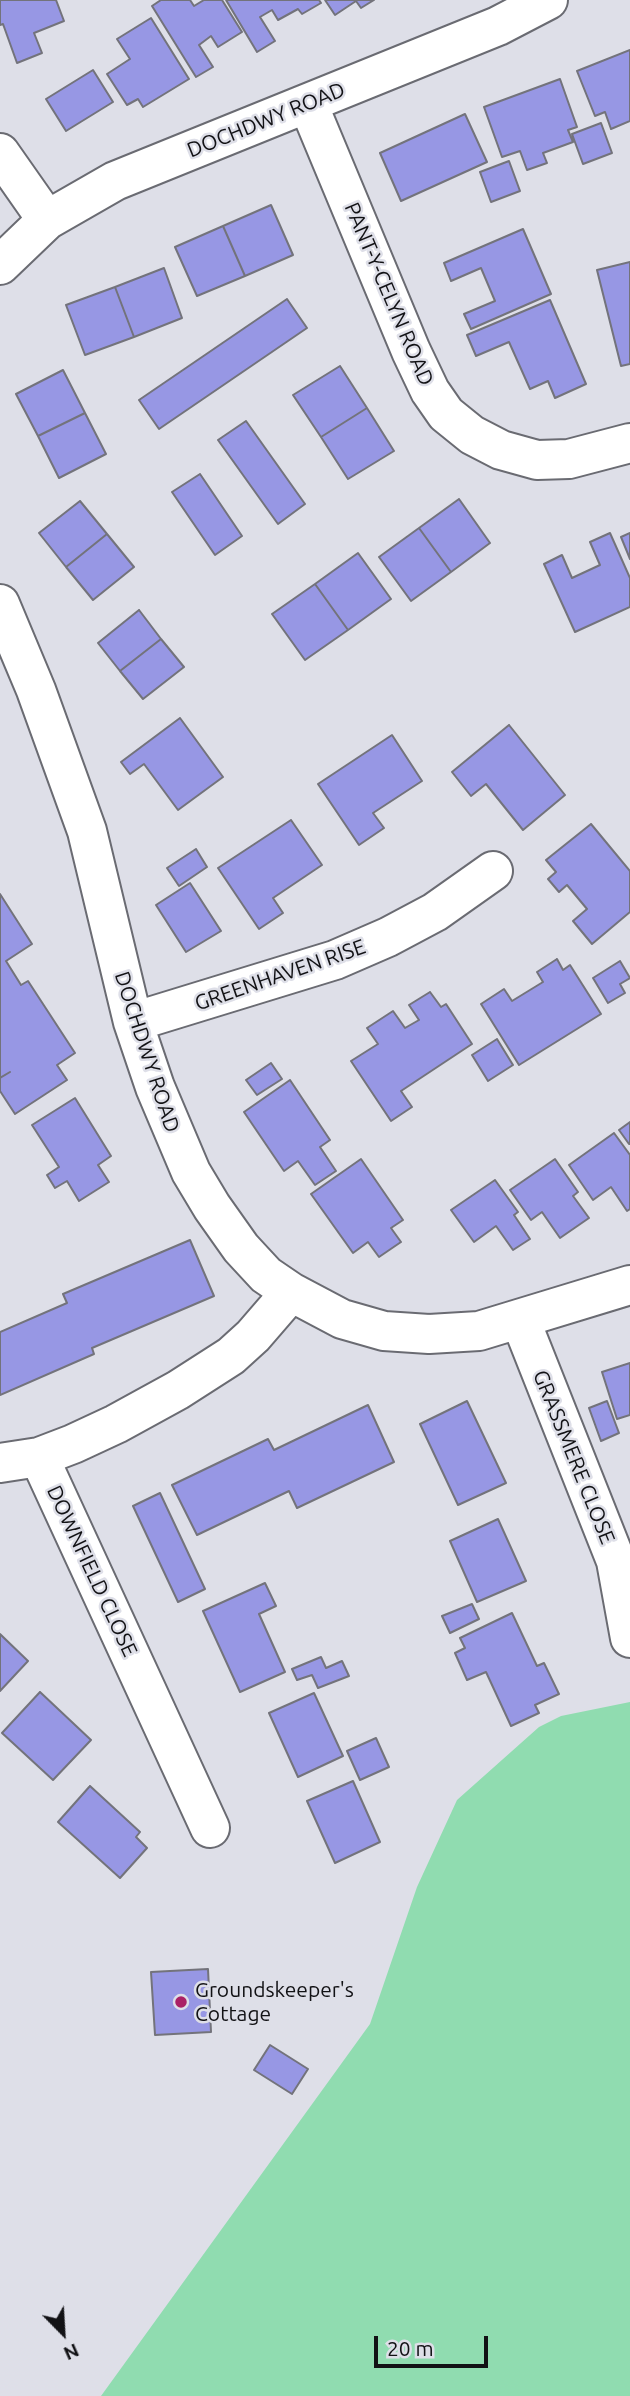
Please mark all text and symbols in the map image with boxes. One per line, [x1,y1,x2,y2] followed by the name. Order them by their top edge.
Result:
[183,77,349,163] street label: DOCHDWY ROAD
[339,199,439,389] street label: PANT-Y-CELYN ROAD
[191,934,369,1016] street label: GREENHAVEN RISE
[109,968,185,1136] street label: DOCHDWY ROAD
[528,1366,620,1548] street label: GRASSMERE CLOSE
[41,1481,143,1661] street label: DOWNFIELD CLOSE
[195,1977,354,2027] place label: Groundskeeper's Cottage
[173,1994,189,2010] marker: Groundskeeper's Cottage
[28,2298,98,2368] north arrow
[378,2322,492,2366] scale bar
[387,2336,434,2360] text: 20 m
[61,2339,82,2365] text: N

